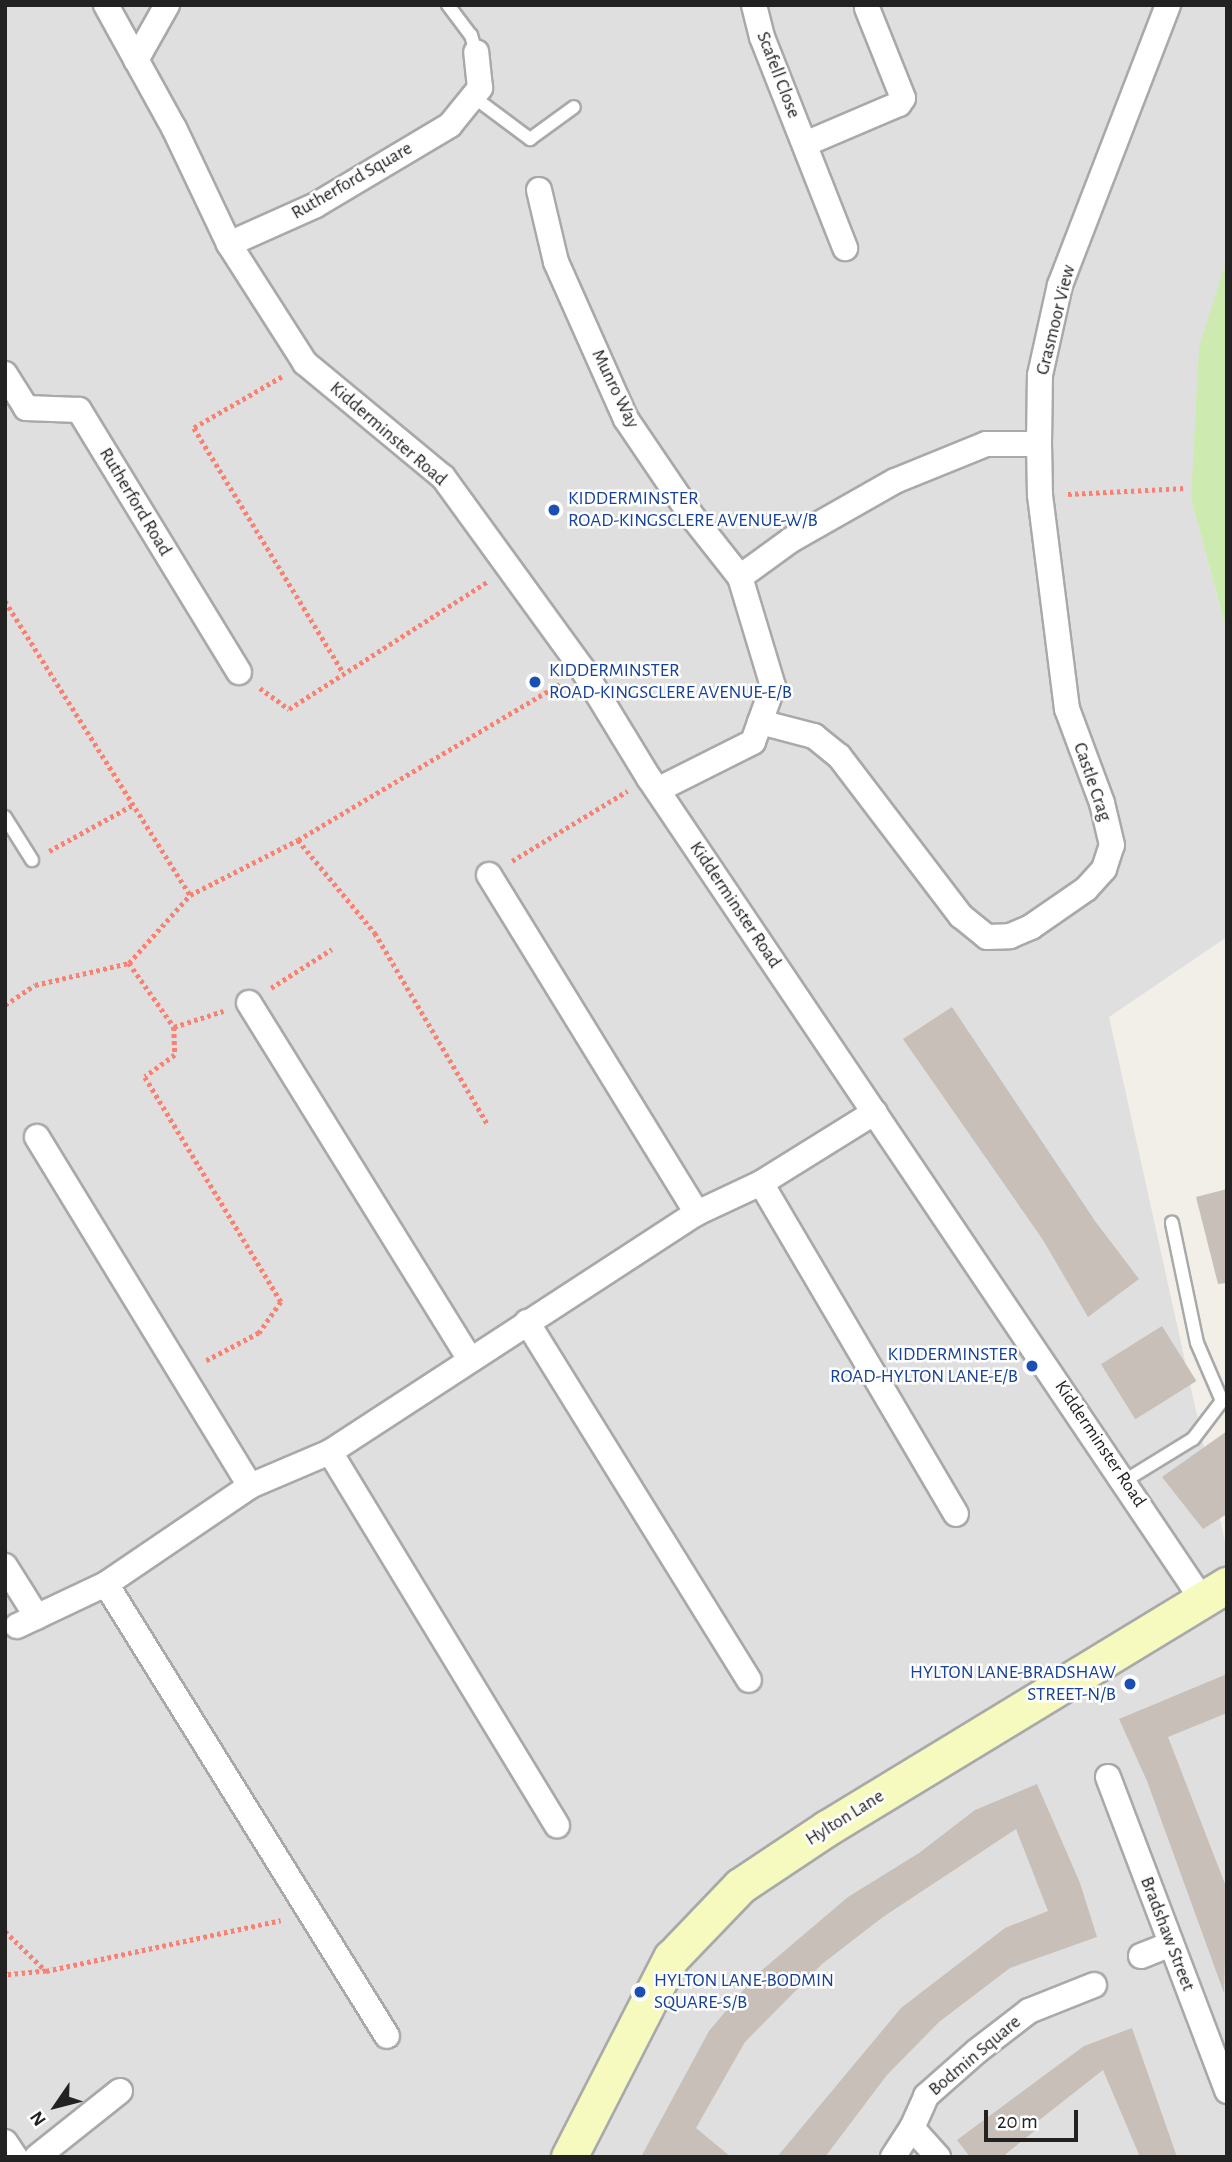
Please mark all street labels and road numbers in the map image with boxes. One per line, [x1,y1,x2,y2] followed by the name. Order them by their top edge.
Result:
[751,29,805,121] street label: Scafell Close
[288,137,416,225] street label: Rutherford Square
[1031,263,1081,377] street label: Grasmoor View
[586,346,644,432] street label: Munro Way
[325,377,451,491] street label: Kidderminster Road
[94,444,176,560] street label: Rutherford Road
[1068,740,1116,824] street label: Castle Crag
[684,837,786,973] street label: Kidderminster Road
[1049,1376,1151,1512] street label: Kidderminster Road
[802,1785,888,1851] street label: Hylton Lane
[1135,1874,1199,1994] street label: Bradshaw Street
[924,2011,1026,2101] street label: Bodmin Square

